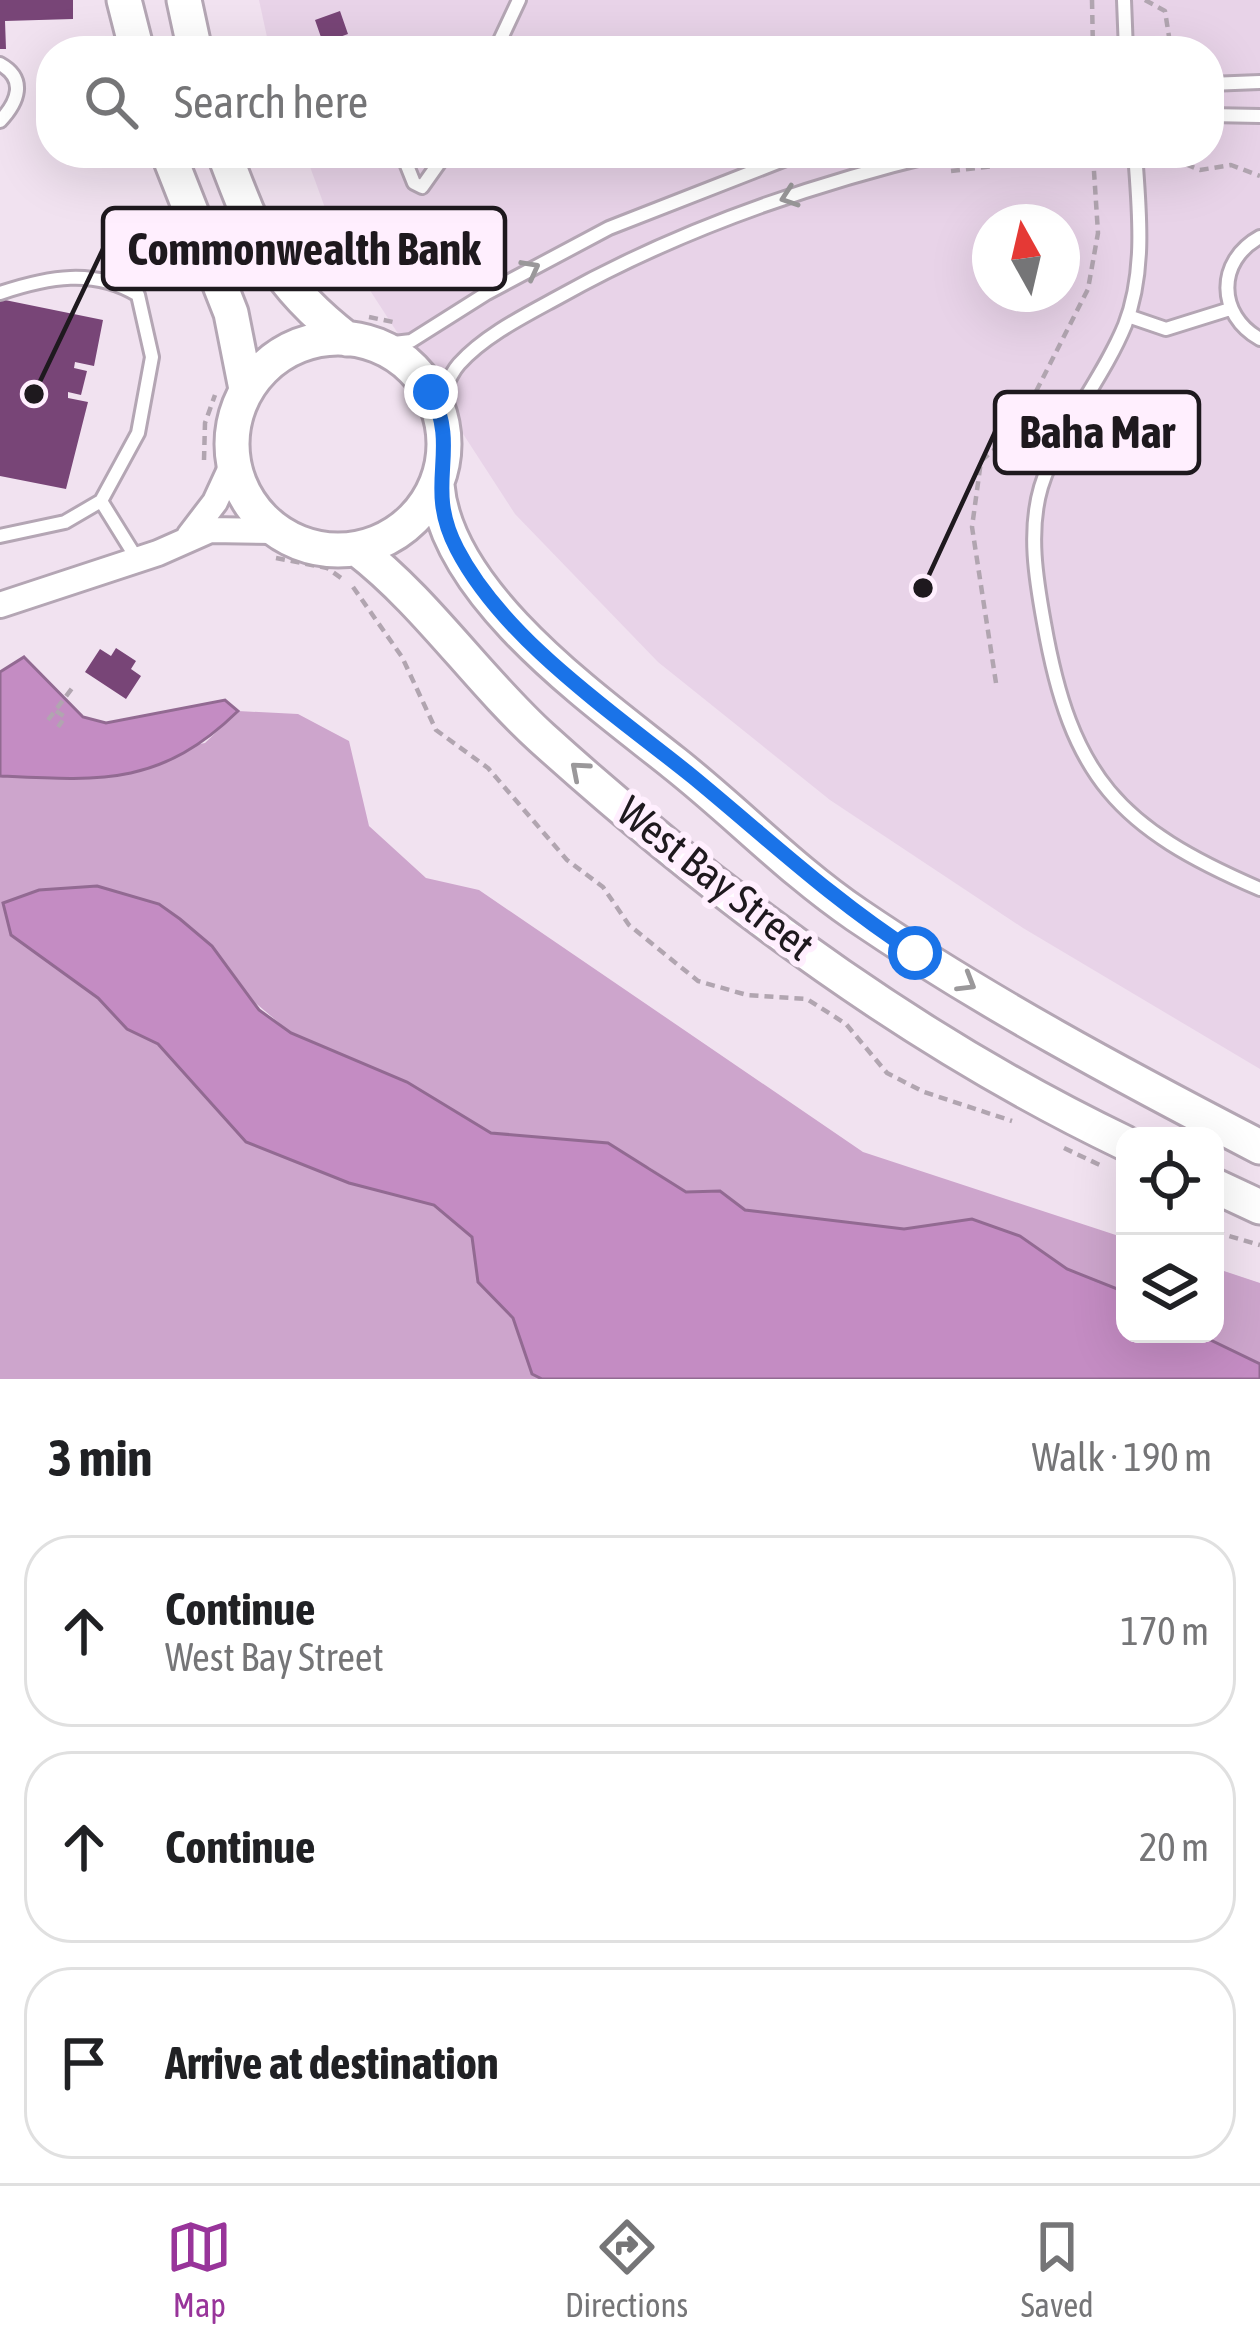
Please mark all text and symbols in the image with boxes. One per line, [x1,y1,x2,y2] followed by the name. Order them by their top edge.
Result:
[36,36,1224,168] search box
[78,69,144,135] icon: search
[174,76,368,128] text: Search here
[779,182,800,207] one-way arrow
[972,204,1080,312] north arrow
[103,208,505,289] callout: Commonwealth Bank
[127,223,482,275] text: Commonwealth Bank
[519,260,540,283] one-way arrow
[404,365,458,419] route end
[995,392,1199,473] callout: Baha Mar
[1019,406,1176,458] text: Baha Mar
[572,763,593,784] one-way arrow
[608,787,824,969] street label: West Bay Street
[888,926,942,980] route start
[954,969,976,992] one-way arrow
[1116,1127,1224,1343] map controls
[1116,1127,1224,1235] button: locate
[1116,1235,1224,1343] button: layers
[48,1428,152,1487] text: 3 min
[1032,1435,1212,1479] text: Walk · 190 m
[165,1583,316,1635] text: Continue
[51,1598,117,1664] icon: ahead
[1121,1609,1209,1653] text: 170 m
[165,1635,384,1679] text: West Bay Street
[51,1814,117,1880] icon: ahead
[165,1821,316,1873] text: Continue
[1139,1825,1209,1869] text: 20 m
[51,2030,117,2096] icon: arrive
[165,2037,499,2089] text: Arrive at destination
[166,2214,232,2324] tab: Map
[565,2214,688,2324] tab: Directions
[1021,2214,1094,2324] tab: Saved

